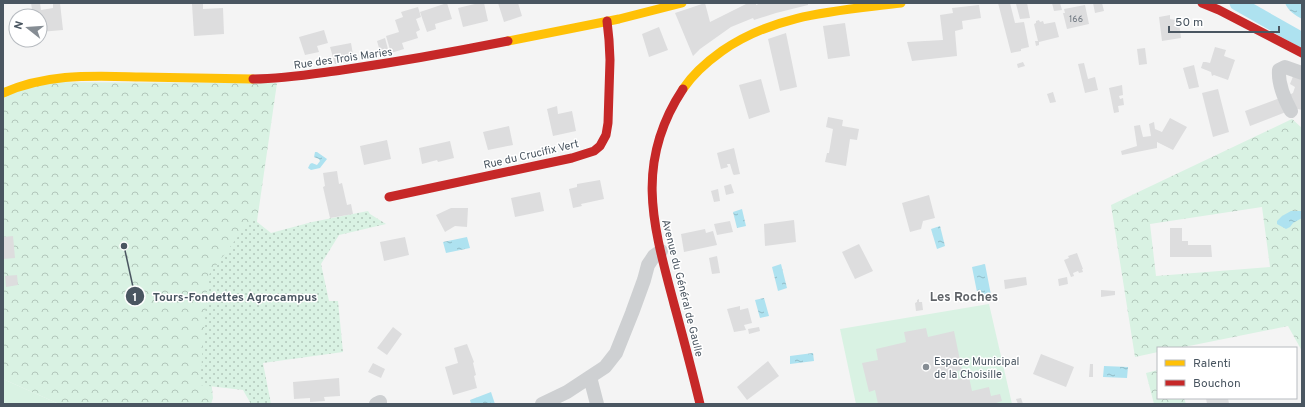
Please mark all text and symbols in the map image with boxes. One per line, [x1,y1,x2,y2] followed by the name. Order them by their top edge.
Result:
[8,8,48,48] north arrow
[1169,8,1279,34] scale bar
[1069,14,1083,25] house number: 166
[1175,15,1203,31] text: 50 m
[12,20,27,31] text: N
[293,45,393,73] street label: Rue des Trois Maries
[482,137,580,173] street label: Rue du Crucifix Vert
[658,218,706,359] street label: Avenue du Général de Gaulle
[125,284,326,308] callout: Tours-Fondettes Agrocampus
[133,290,137,306] text: 1
[153,290,317,306] text: Tours-Fondettes Agrocampus
[930,290,998,306] district label: Les Roches
[1157,347,1297,399] legend
[934,355,1019,382] place label: Espace Municipal de la Choisille
[1193,356,1231,372] text: Ralenti
[921,362,931,372] marker: Espace Municipal de la Choisille
[1193,376,1241,392] text: Bouchon

